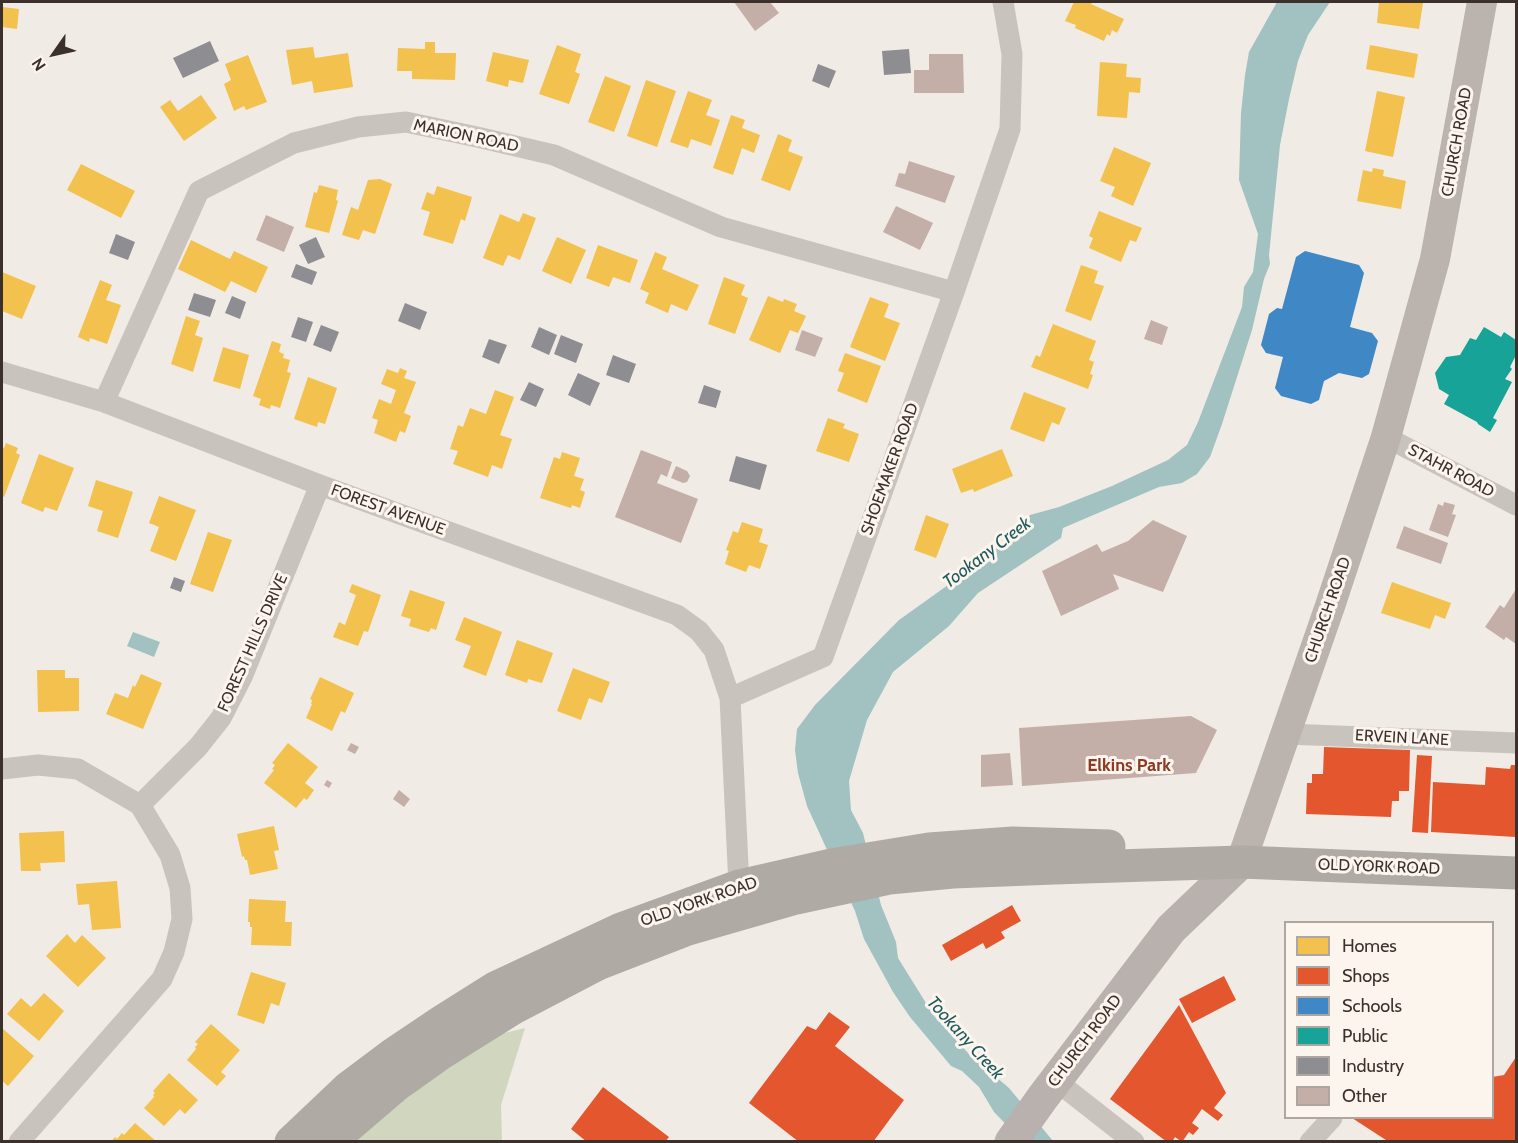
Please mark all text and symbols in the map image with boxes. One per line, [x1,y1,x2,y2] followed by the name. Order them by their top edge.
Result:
[24,24,84,84] north arrow
[28,54,50,74] text: N
[1438,86,1476,198] street label: CHURCH ROAD
[412,115,520,157] street label: MARION ROAD
[857,400,923,538] street label: SHOEMAKER ROAD
[1405,440,1497,502] street label: STAHR ROAD
[328,480,448,540] street label: FOREST AVENUE
[939,513,1035,593] water label: Tookany Creek
[1301,555,1355,665] street label: CHURCH ROAD
[214,571,292,715] street label: FOREST HILLS DRIVE
[1355,726,1449,750] street label: ERVEIN LANE
[1087,755,1171,777] district label: Elkins Park
[1318,855,1440,879] street label: OLD YORK ROAD
[638,873,760,931] street label: OLD YORK ROAD
[1284,921,1494,1119] legend
[1342,935,1397,957] text: Homes
[1342,965,1390,987] text: Shops
[1044,991,1126,1091] street label: CHURCH ROAD
[922,992,1008,1084] water label: Tookany Creek
[1342,995,1402,1017] text: Schools
[1342,1025,1388,1047] text: Public
[1342,1055,1404,1077] text: Industry
[1342,1085,1387,1107] text: Other

